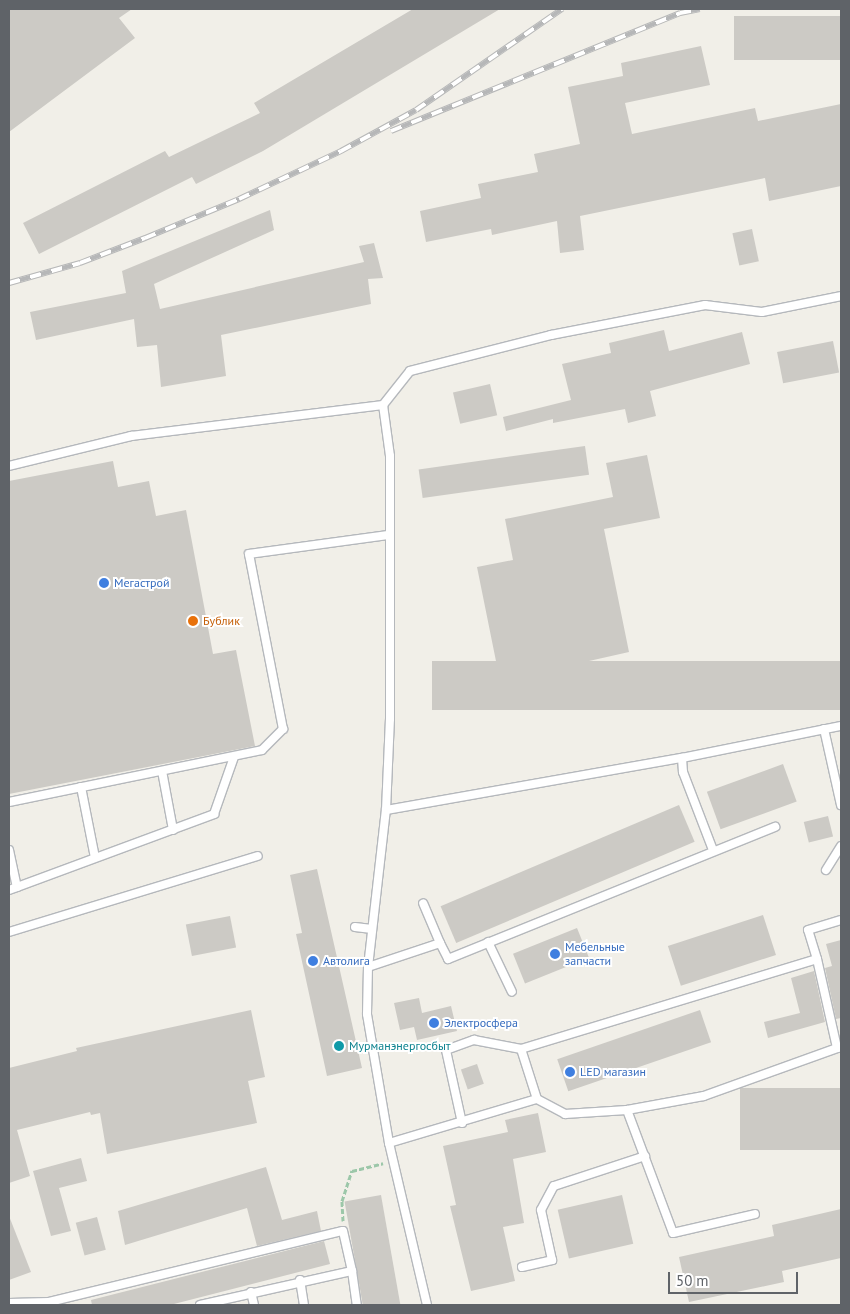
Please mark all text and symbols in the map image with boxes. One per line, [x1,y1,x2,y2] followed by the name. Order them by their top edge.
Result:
[114,576,169,590] place label: Мегастрой
[98,577,110,589] marker: Мегастрой
[203,614,240,628] place label: Бублик
[187,615,199,627] marker: Бублик
[565,940,625,968] place label: Мебельные запчасти
[549,948,561,960] marker: Мебельные запчасти
[323,954,370,968] place label: Автолига
[307,955,319,967] marker: Автолига
[444,1016,518,1030] place label: Электросфера
[428,1017,440,1029] marker: Электросфера
[349,1039,451,1053] place label: Мурманэнергосбыт
[333,1040,345,1052] marker: Мурманэнергосбыт
[580,1065,646,1079] place label: LED магазин
[564,1066,576,1078] marker: LED магазин
[670,1262,800,1294] scale bar
[676,1271,709,1290] text: 50 m

